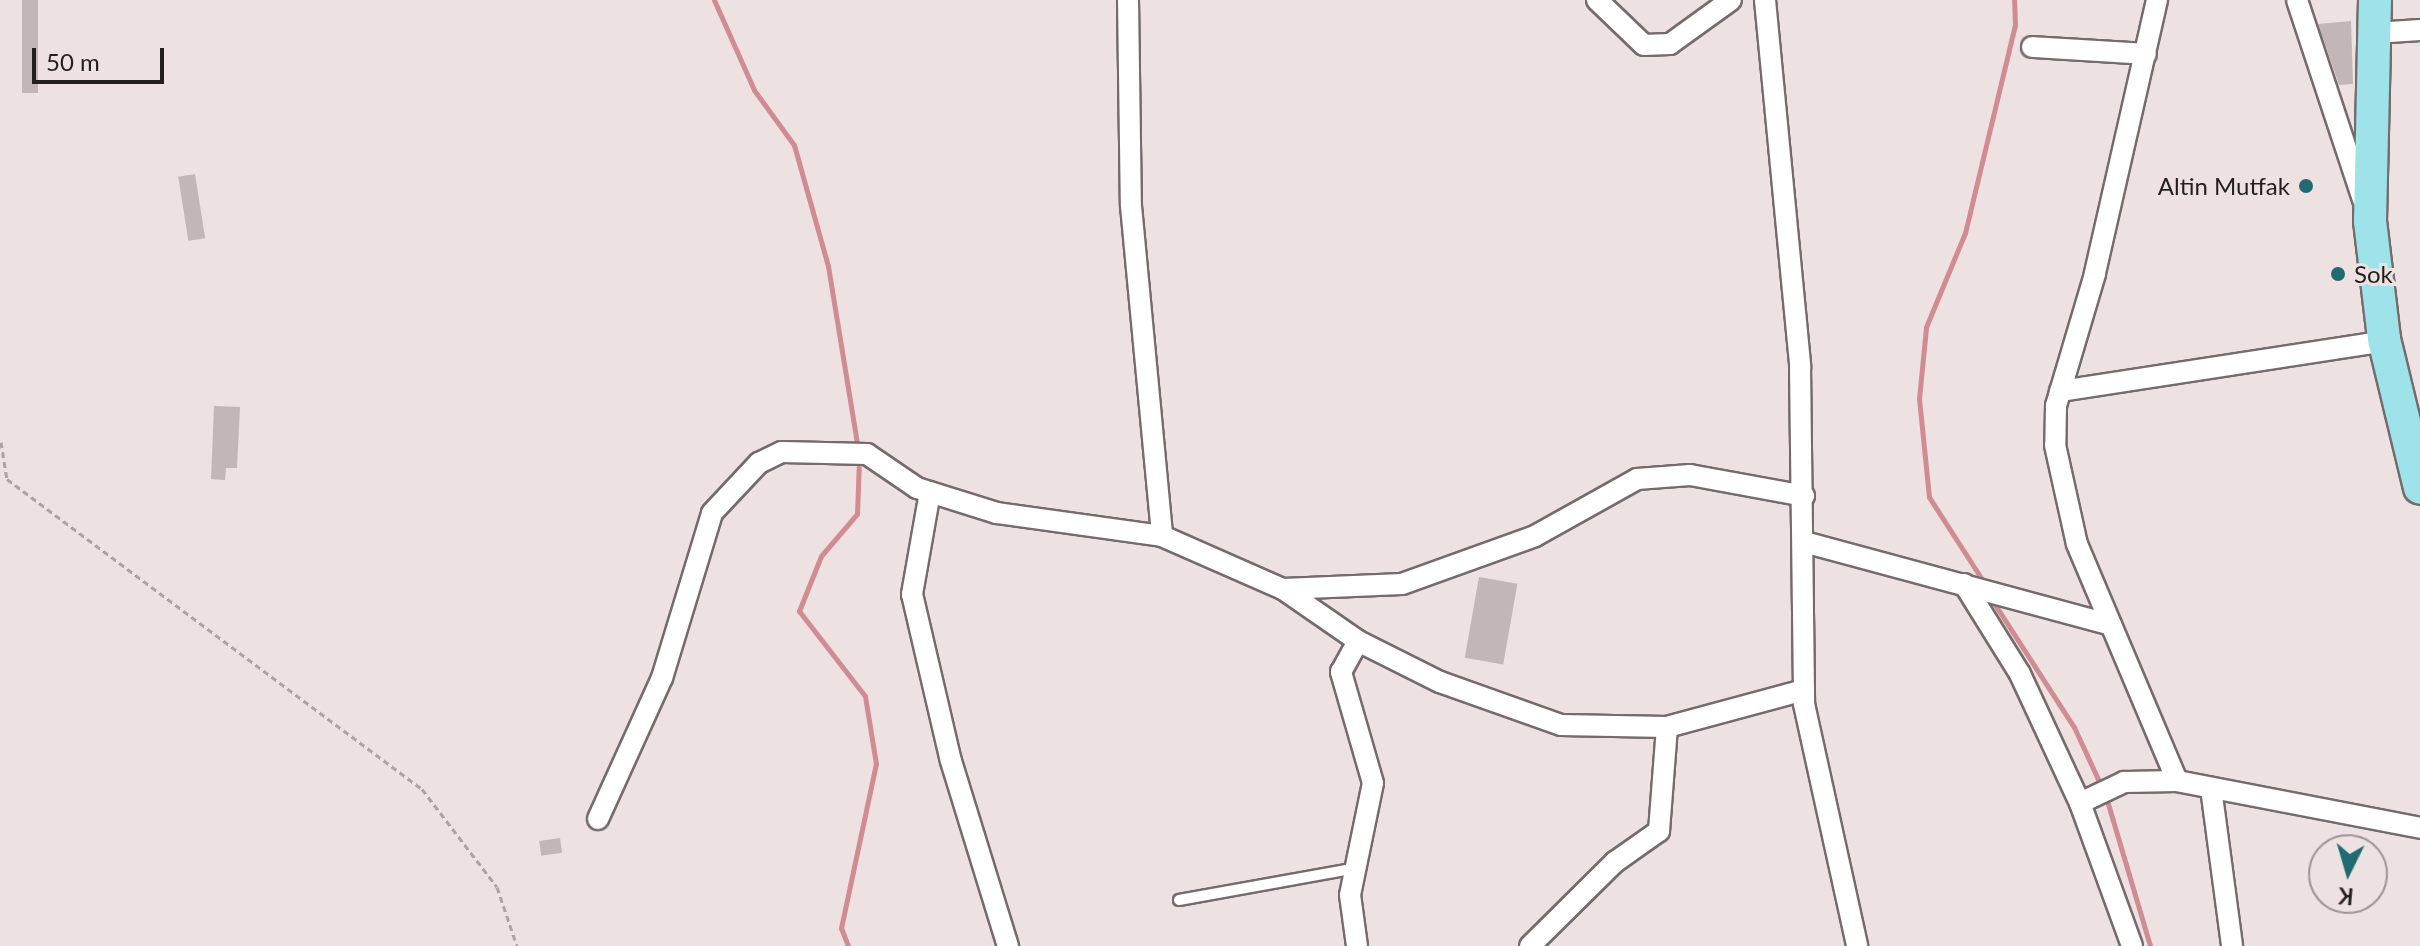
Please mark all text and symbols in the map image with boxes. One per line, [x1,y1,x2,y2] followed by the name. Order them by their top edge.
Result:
[36,32,168,82] scale bar
[46,47,100,76] text: 50 m
[2158,172,2290,200] place label: Altin Mutfak
[2297,177,2315,195] marker: Altin Mutfak
[2354,260,2393,288] place label: Sok
[2329,265,2347,283] marker: Sok
[2308,834,2388,914] north arrow
[2337,882,2355,911] text: K

